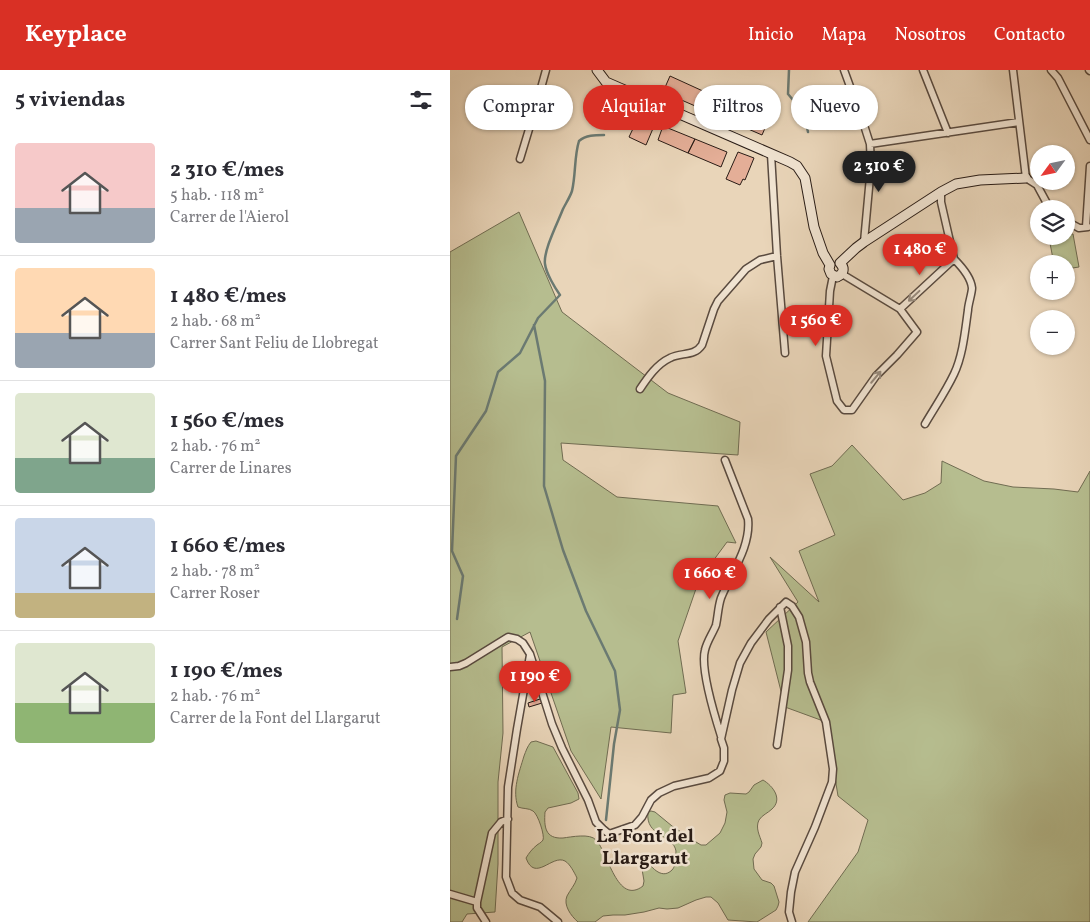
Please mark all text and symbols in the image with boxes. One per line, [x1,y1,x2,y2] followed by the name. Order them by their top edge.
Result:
[25,18,127,52] text: Keyplace
[748,23,794,48] text: Inicio
[822,23,867,48] text: Mapa
[895,23,966,48] text: Nosotros
[994,23,1065,48] text: Contacto
[465,85,573,130] chip: Comprar
[583,85,684,130] chip: Alquilar
[694,85,781,130] chip: Filtros
[791,85,878,130] chip: Nuevo
[15,86,125,115] text: 5 viviendas
[407,86,435,114] icon: filters
[1030,145,1075,190] north arrow
[1030,145,1075,355] map controls
[833,150,925,193] pin: 2 310 €
[170,156,284,185] text: 2 310 €/mes
[854,156,904,178] text: 2 310 €
[55,163,115,223] icon: home
[170,185,264,207] text: 5 hab. · 118 m²
[1030,200,1075,245] button: layers
[170,207,289,229] text: Carrer de l'Aierol
[874,234,966,276] pin: 1 480 €
[894,239,946,261] text: 1 480 €
[1030,255,1075,300] button: +
[170,282,286,311] text: 1 480 €/mes
[55,288,115,348] icon: home
[908,290,920,302] one-way arrow
[770,304,862,347] pin: 1 560 €
[791,310,841,332] text: 1 560 €
[1030,310,1075,355] button: −
[170,311,261,333] text: 2 hab. · 68 m²
[170,333,379,355] text: Carrer Sant Feliu de Llobregat
[871,371,882,384] one-way arrow
[170,407,284,436] text: 1 560 €/mes
[55,413,115,473] icon: home
[170,436,260,458] text: 2 hab. · 76 m²
[170,458,292,480] text: Carrer de Linares
[170,532,286,561] text: 1 660 €/mes
[55,538,115,598] icon: home
[664,558,756,600] pin: 1 660 €
[170,561,260,583] text: 2 hab. · 78 m²
[684,563,736,585] text: 1 660 €
[170,583,260,605] text: Carrer Roser
[170,657,283,686] text: 1 190 €/mes
[489,660,581,703] pin: 1 190 €
[55,663,115,723] icon: home
[510,666,560,688] text: 1 190 €
[170,686,260,708] text: 2 hab. · 76 m²
[170,708,381,730] text: Carrer de la Font del Llargarut
[596,824,694,872] district label: La Font del Llargarut

